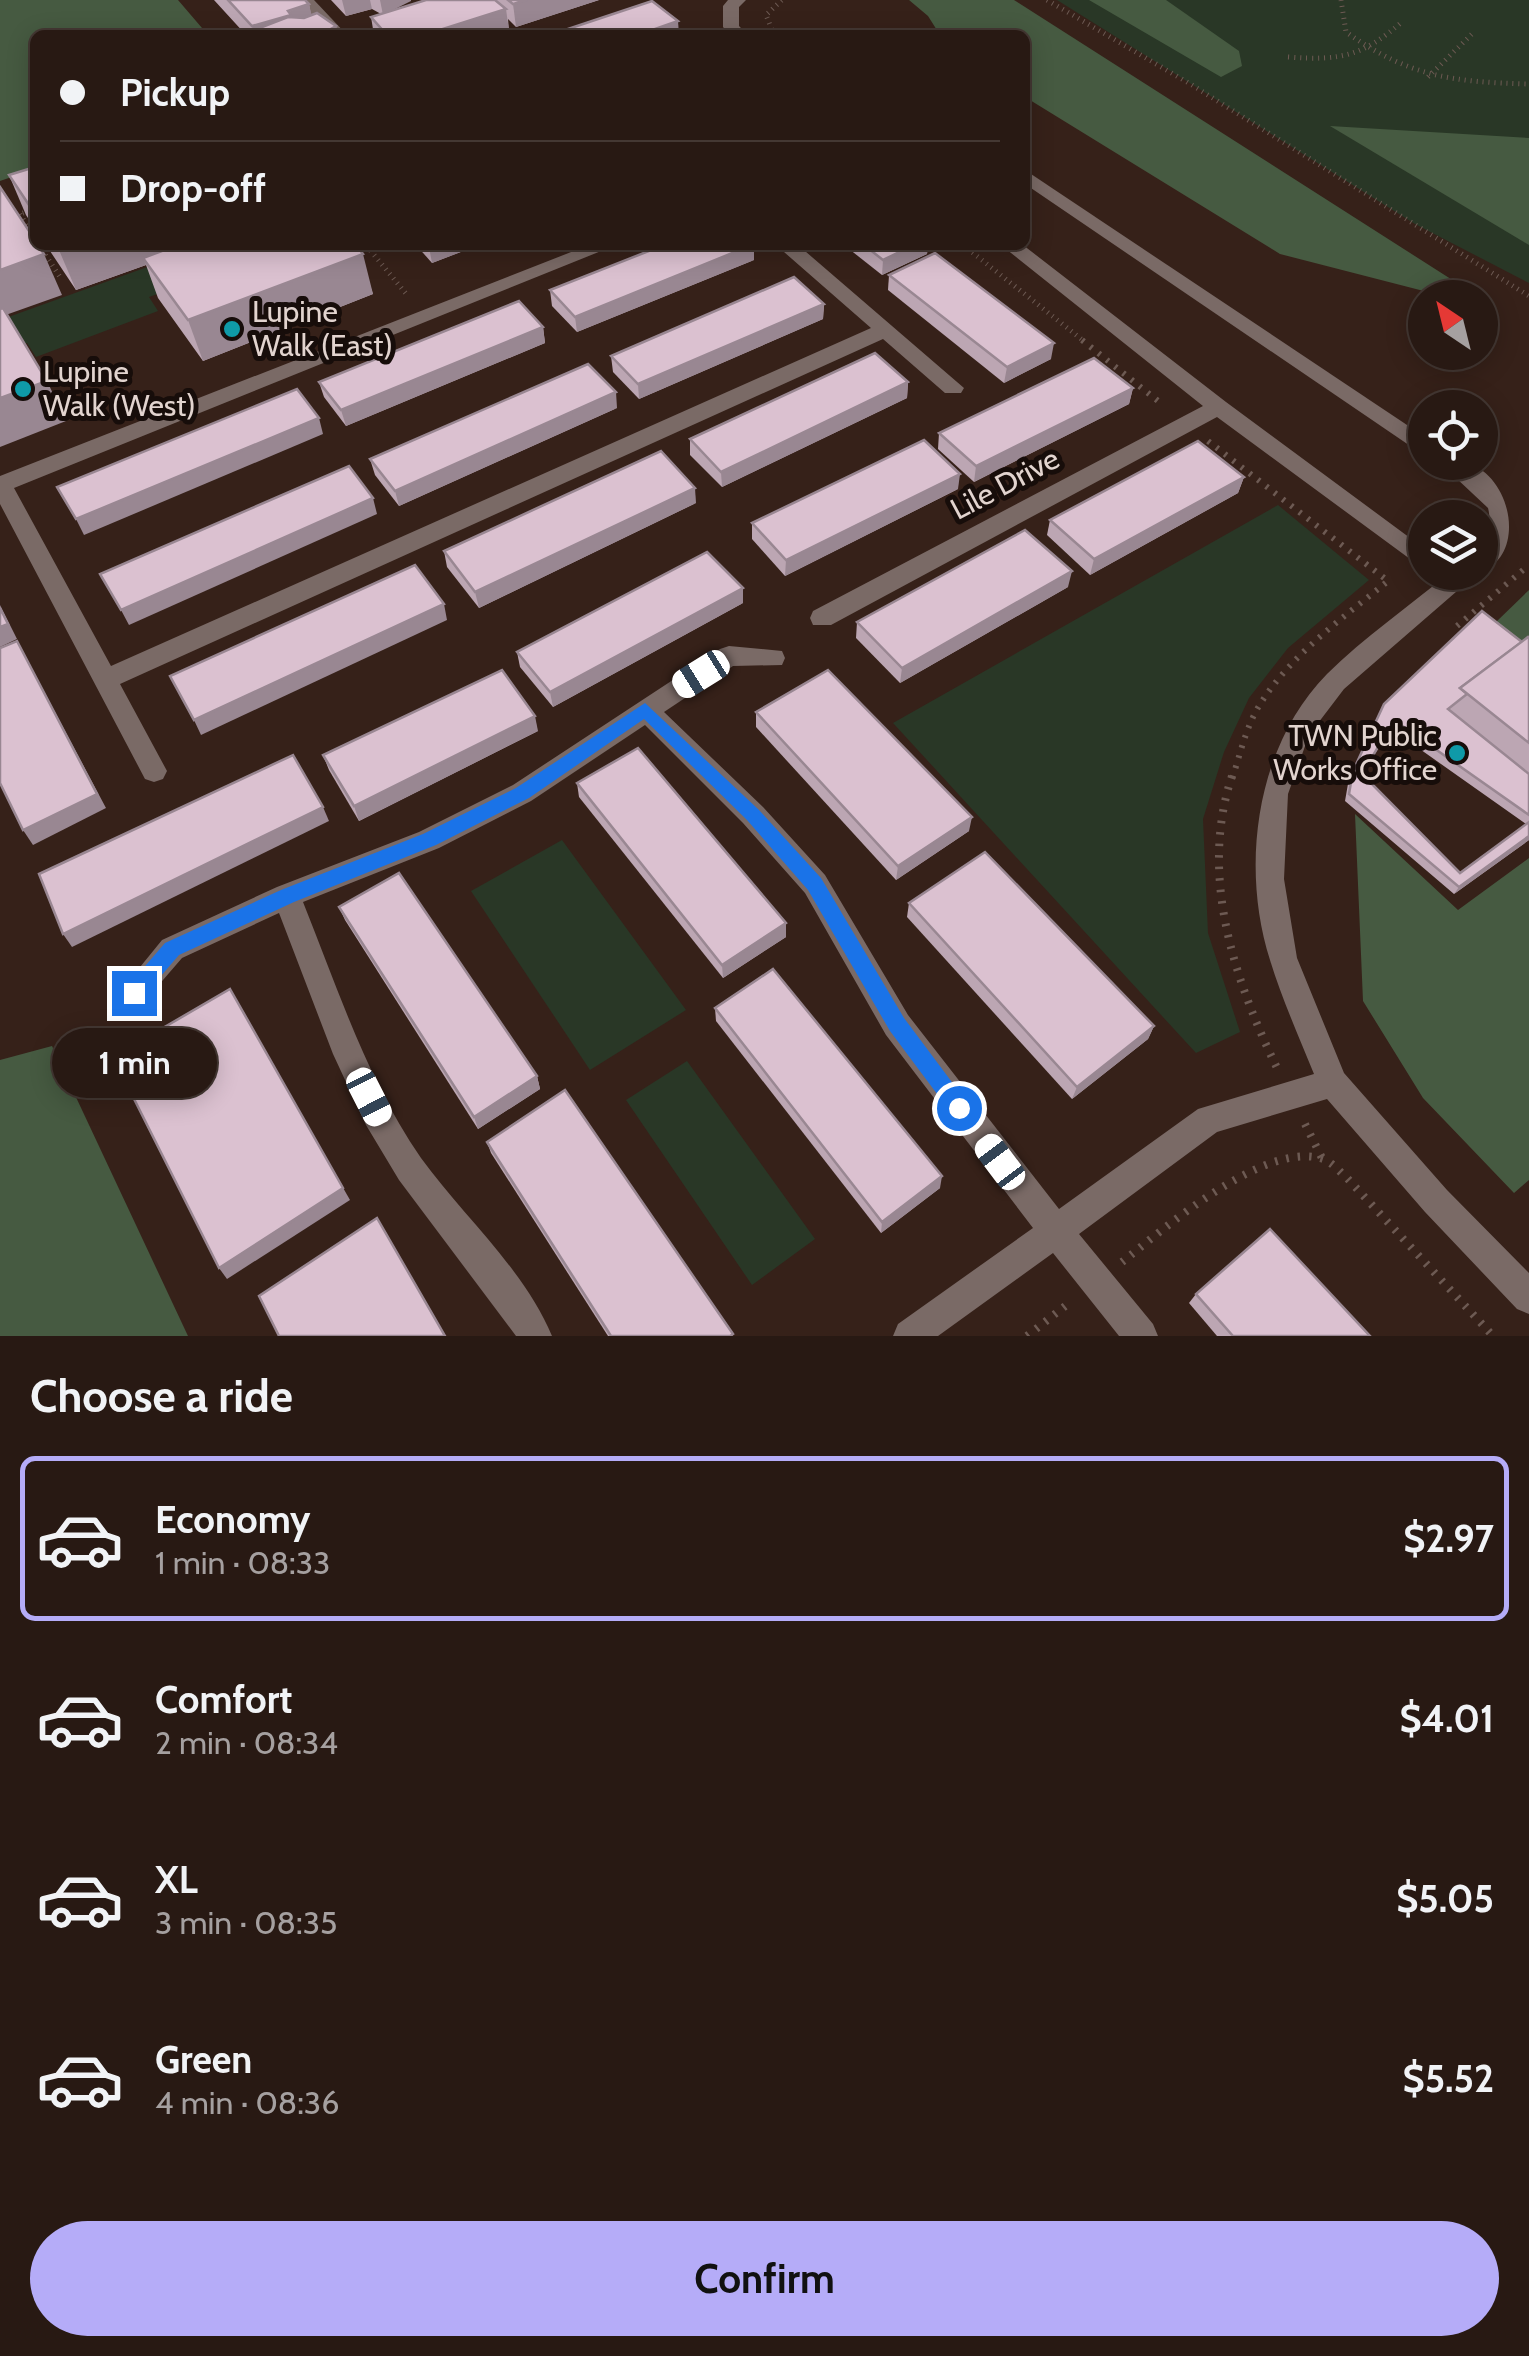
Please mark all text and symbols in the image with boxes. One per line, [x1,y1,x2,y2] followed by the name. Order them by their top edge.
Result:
[120,69,230,116] text: Pickup
[120,165,266,212] text: Drop-off
[1408,280,1498,370] north arrow
[1408,280,1498,590] map controls
[252,293,393,364] place label: Lupine Walk (East)
[221,318,243,340] marker: Lupine Walk (East)
[43,353,196,424] place label: Lupine Walk (West)
[12,378,34,400] marker: Lupine Walk (West)
[1408,390,1498,480] button: locate
[944,440,1065,528] street label: Lile Drive
[1408,500,1498,590] button: layers
[668,645,734,703] car
[1273,717,1437,788] place label: TWN Public Works Office
[1446,742,1468,764] marker: TWN Public Works Office
[112,971,157,1016] route end
[52,1028,216,1098] callout: 1 min
[98,1043,171,1082] text: 1 min
[342,1063,396,1131] car
[937,1086,982,1131] route start
[970,1129,1030,1195] car
[30,1369,293,1423] text: Choose a ride
[35,1494,125,1584] icon: car
[155,1496,310,1543] text: Economy
[1403,1515,1494,1562] text: $2.97
[155,1543,330,1582] text: 1 min · 08:33
[35,1674,125,1764] icon: car
[155,1676,292,1723] text: Comfort
[1399,1695,1494,1742] text: $4.01
[155,1723,338,1762] text: 2 min · 08:34
[35,1854,125,1944] icon: car
[155,1856,198,1903] text: XL
[1396,1875,1494,1922] text: $5.05
[155,1903,337,1942] text: 3 min · 08:35
[35,2034,125,2124] icon: car
[155,2036,252,2083] text: Green
[1403,2055,1494,2102] text: $5.52
[155,2083,339,2122] text: 4 min · 08:36
[30,2221,1499,2336] button: Confirm

